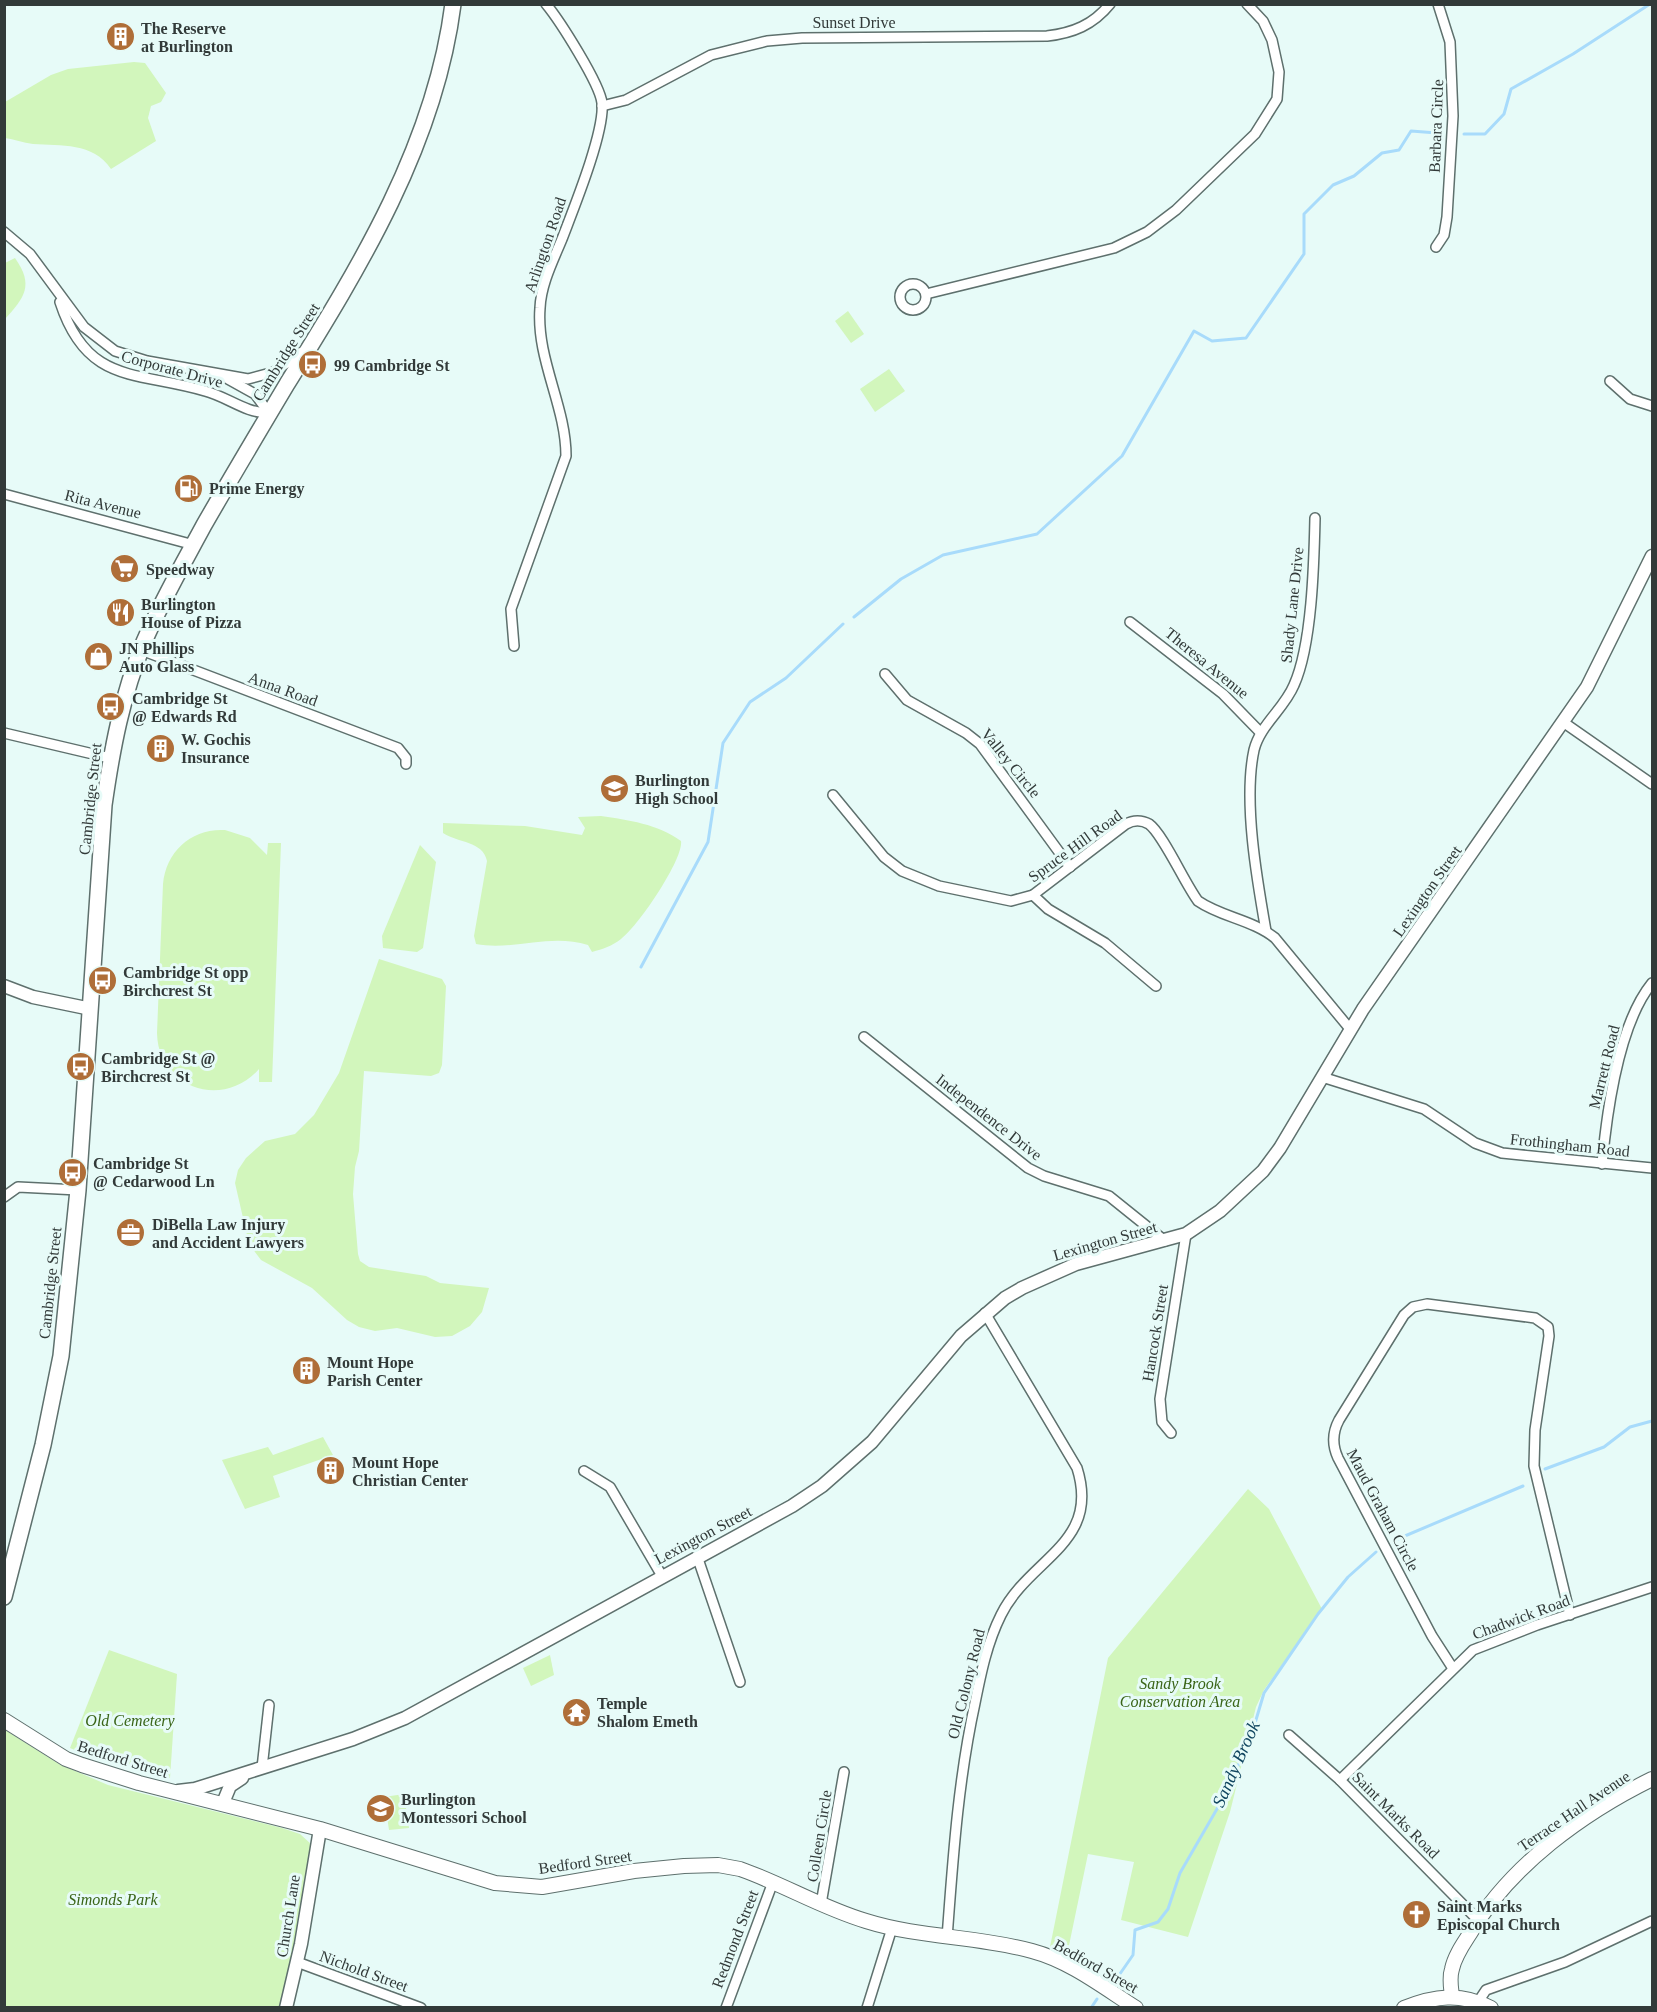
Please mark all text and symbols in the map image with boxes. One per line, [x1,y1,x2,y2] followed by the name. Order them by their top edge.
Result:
[812,14,896,31] street label: Sunset Drive
[141,20,233,56] place label: The Reserve at Burlington
[104,21,136,53] building icon: The Reserve at Burlington
[1426,79,1446,173] street label: Barbara Circle
[521,195,570,295] street label: Arlington Road
[249,299,324,405] street label: Cambridge Street
[119,347,225,392] street label: Corporate Drive
[297,349,329,381] bus stop icon: 99 Cambridge St
[334,357,450,375] place label: 99 Cambridge St
[172,472,204,504] fuel station icon: Prime Energy
[209,480,305,498] place label: Prime Energy
[63,486,143,522] street label: Rita Avenue
[1277,546,1308,664] street label: Shady Lane Drive
[109,553,141,585] supermarket icon: Speedway
[146,561,214,579] place label: Speedway
[141,596,241,631] place label: Burlington House of Pizza
[104,597,136,629] restaurant icon: Burlington House of Pizza
[1162,624,1252,702] street label: Theresa Avenue
[119,640,194,675] place label: JN Phillips Auto Glass
[82,641,114,673] shop icon: JN Phillips Auto Glass
[246,669,320,709] street label: Anna Road
[132,690,237,726] place label: Cambridge St @ Edwards Rd
[95,691,127,723] bus stop icon: Cambridge St @ Edwards Rd
[977,725,1044,802] street label: Valley Circle
[181,731,251,766] place label: W. Gochis Insurance
[144,732,176,764] building icon: W. Gochis Insurance
[76,742,105,856] street label: Cambridge Street
[635,772,719,808] place label: Burlington High School
[598,773,630,805] school or university icon: Burlington High School
[1025,806,1126,886] street label: Spruce Hill Road
[1389,842,1466,940] street label: Lexington Street
[123,964,248,999] place label: Cambridge St opp Birchcrest St
[86,965,118,997] bus stop icon: Cambridge St opp Birchcrest St
[1585,1023,1623,1111] street label: Marrett Road
[101,1050,216,1085] place label: Cambridge St @ Birchcrest St
[64,1051,96,1083] bus stop icon: Cambridge St @ Birchcrest St
[932,1071,1045,1164] street label: Independence Drive
[1509,1130,1631,1161] street label: Frothingham Road
[93,1155,215,1191] place label: Cambridge St @ Cedarwood Ln
[56,1156,88,1188] bus stop icon: Cambridge St @ Cedarwood Ln
[152,1216,304,1252] place label: DiBella Law Injury and Accident Lawyers
[115,1217,147,1249] office icon: DiBella Law Injury and Accident Lawyers
[1051,1218,1160,1265] street label: Lexington Street
[36,1226,65,1340] street label: Cambridge Street
[1139,1283,1171,1383] street label: Hancock Street
[327,1354,423,1389] place label: Mount Hope Parish Center
[290,1355,322,1387] building icon: Mount Hope Parish Center
[1344,1446,1422,1574] street label: Maud Graham Circle
[352,1454,468,1489] place label: Mount Hope Christian Center
[315,1455,347,1487] building icon: Mount Hope Christian Center
[652,1502,755,1569] street label: Lexington Street
[1470,1591,1572,1643] street label: Chadwick Road
[944,1627,989,1741] street label: Old Colony Road
[1120,1675,1240,1710] park label: Sandy Brook Conservation Area
[597,1695,698,1730] place label: Temple Shalom Emeth
[560,1696,592,1728] temple icon: Temple Shalom Emeth
[85,1712,176,1730] park label: Old Cemetery
[1208,1717,1264,1810] water label: Sandy Brook
[76,1737,171,1781] street label: Bedford Street
[1515,1767,1633,1855] street label: Terrace Hall Avenue
[1349,1768,1443,1862] street label: Saint Marks Road
[803,1789,835,1883] street label: Colleen Circle
[401,1791,527,1826] place label: Burlington Montessori School
[364,1792,396,1824] school or university icon: Burlington Montessori School
[537,1847,633,1877] street label: Bedford Street
[273,1874,303,1958] street label: Church Lane
[709,1887,762,1990] street label: Redmond Street
[68,1891,159,1908] park label: Simonds Park
[1437,1898,1560,1934] place label: Saint Marks Episcopal Church
[1400,1899,1432,1931] church icon: Saint Marks Episcopal Church
[1051,1936,1142,1996] street label: Bedford Street
[317,1947,411,1995] street label: Nichold Street

